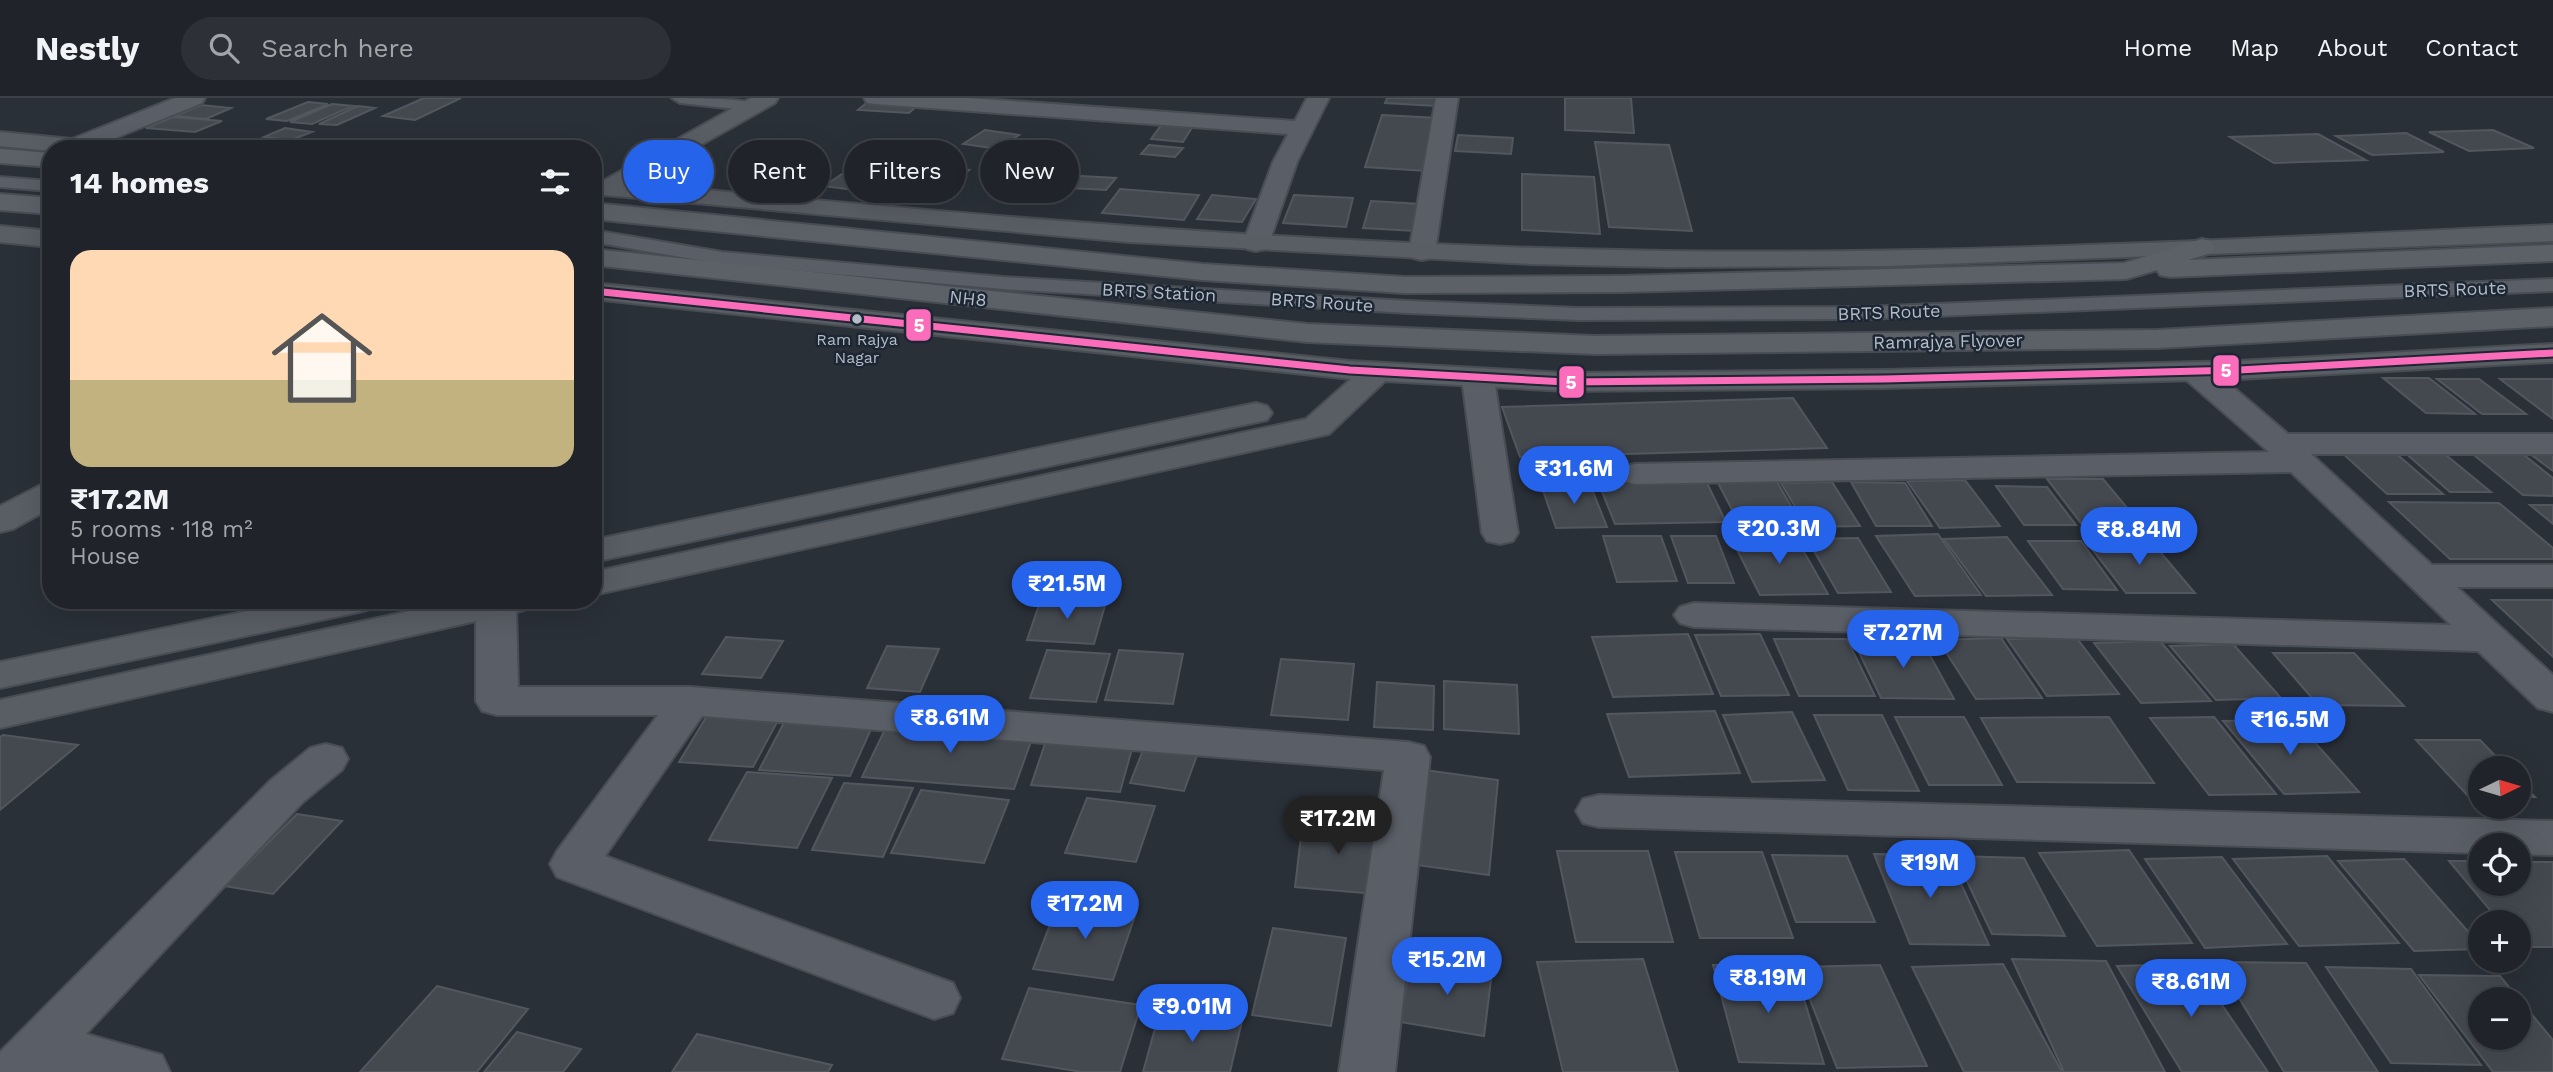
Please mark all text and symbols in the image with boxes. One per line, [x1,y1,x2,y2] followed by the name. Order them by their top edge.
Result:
[181,17,671,80] search box
[35,29,139,68] text: Nestly
[205,29,243,67] icon: search
[261,33,414,63] text: Search here
[2124,34,2192,62] text: Home
[2230,34,2279,62] text: Map
[2317,34,2387,62] text: About
[2425,34,2518,62] text: Contact
[623,140,714,203] chip: Buy
[728,140,830,203] chip: Rent
[844,140,966,203] chip: Filters
[980,140,1079,203] chip: New
[536,163,574,201] icon: filters
[70,165,209,200] text: 14 homes
[2403,277,2507,301] street label: BRTS Route
[1101,279,1217,305] street label: BRTS Station
[948,286,988,310] street label: NH8
[1270,288,1374,316] street label: BRTS Route
[259,295,385,421] icon: home
[1837,300,1941,324] street label: BRTS Route
[905,308,932,342] line badge: 5
[850,312,864,326] marker: Ram Rajya Nagar
[913,314,925,337] text: 5
[1873,329,2023,353] street label: Ramrajya Flyover
[816,330,898,367] place label: Ram Rajya Nagar
[2212,354,2240,387] line badge: 5
[2220,359,2232,382] text: 5
[1558,365,1585,399] line badge: 5
[1565,371,1577,394] text: 5
[1517,446,1631,506] pin: ₹31.6M
[1534,455,1614,482] text: ₹31.6M
[70,481,170,516] text: ₹17.2M
[1722,506,1836,566] pin: ₹20.3M
[2082,508,2196,567] pin: ₹8.84M
[1737,515,1821,542] text: ₹20.3M
[70,516,253,543] text: 5 rooms · 118 m²
[2096,516,2182,543] text: ₹8.84M
[70,543,140,570] text: House
[1010,561,1124,621] pin: ₹21.5M
[1028,570,1106,597] text: ₹21.5M
[1846,610,1960,670] pin: ₹7.27M
[1863,619,1943,646] text: ₹7.27M
[893,696,1007,755] pin: ₹8.61M
[2233,698,2347,757] pin: ₹16.5M
[910,704,990,731] text: ₹8.61M
[2251,706,2329,733] text: ₹16.5M
[2468,756,2530,819] north arrow
[2468,756,2531,1050] map controls
[1281,796,1395,856] pin: ₹17.2M
[1300,805,1376,832] text: ₹17.2M
[2468,833,2531,896] button: locate
[1889,840,1971,900] pin: ₹19M
[1901,849,1959,876] text: ₹19M
[1028,882,1142,941] pin: ₹17.2M
[1047,890,1123,917] text: ₹17.2M
[2468,910,2531,973] button: +
[1390,937,1504,997] pin: ₹15.2M
[1408,946,1486,973] text: ₹15.2M
[1711,956,1825,1015] pin: ₹8.19M
[2134,960,2248,1019] pin: ₹8.61M
[1729,964,1807,991] text: ₹8.19M
[2151,968,2231,995] text: ₹8.61M
[1135,984,1249,1044] pin: ₹9.01M
[2468,987,2531,1050] button: −
[1152,993,1232,1020] text: ₹9.01M

